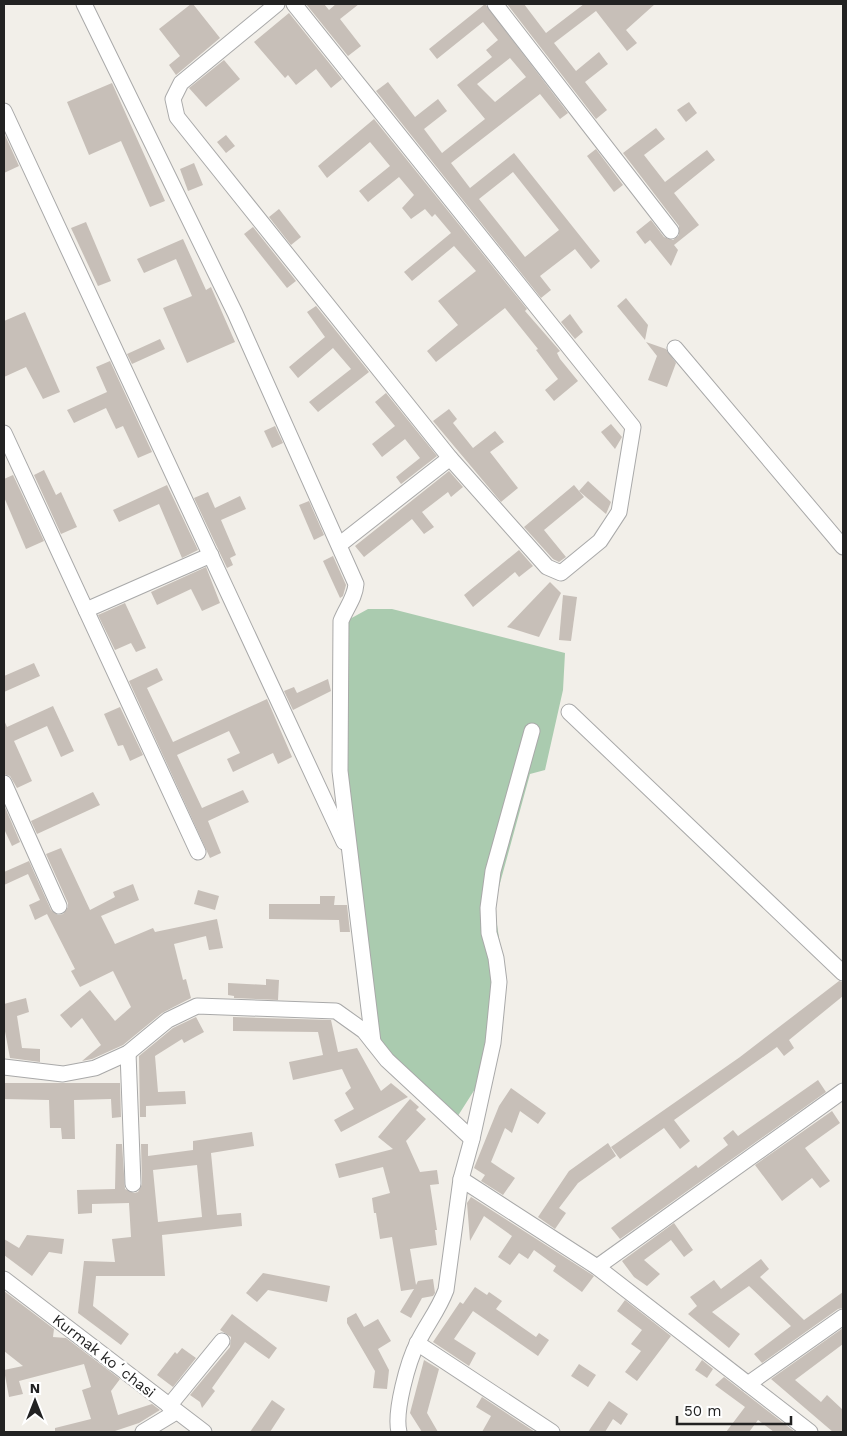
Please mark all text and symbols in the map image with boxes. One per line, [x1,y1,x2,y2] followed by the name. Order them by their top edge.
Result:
[49,1310,159,1402] street label: Kurmak koʻchasi
[10,1376,60,1426] north arrow
[30,1380,40,1396] text: N
[677,1394,791,1426] scale bar
[684,1402,721,1420] text: 50 m

